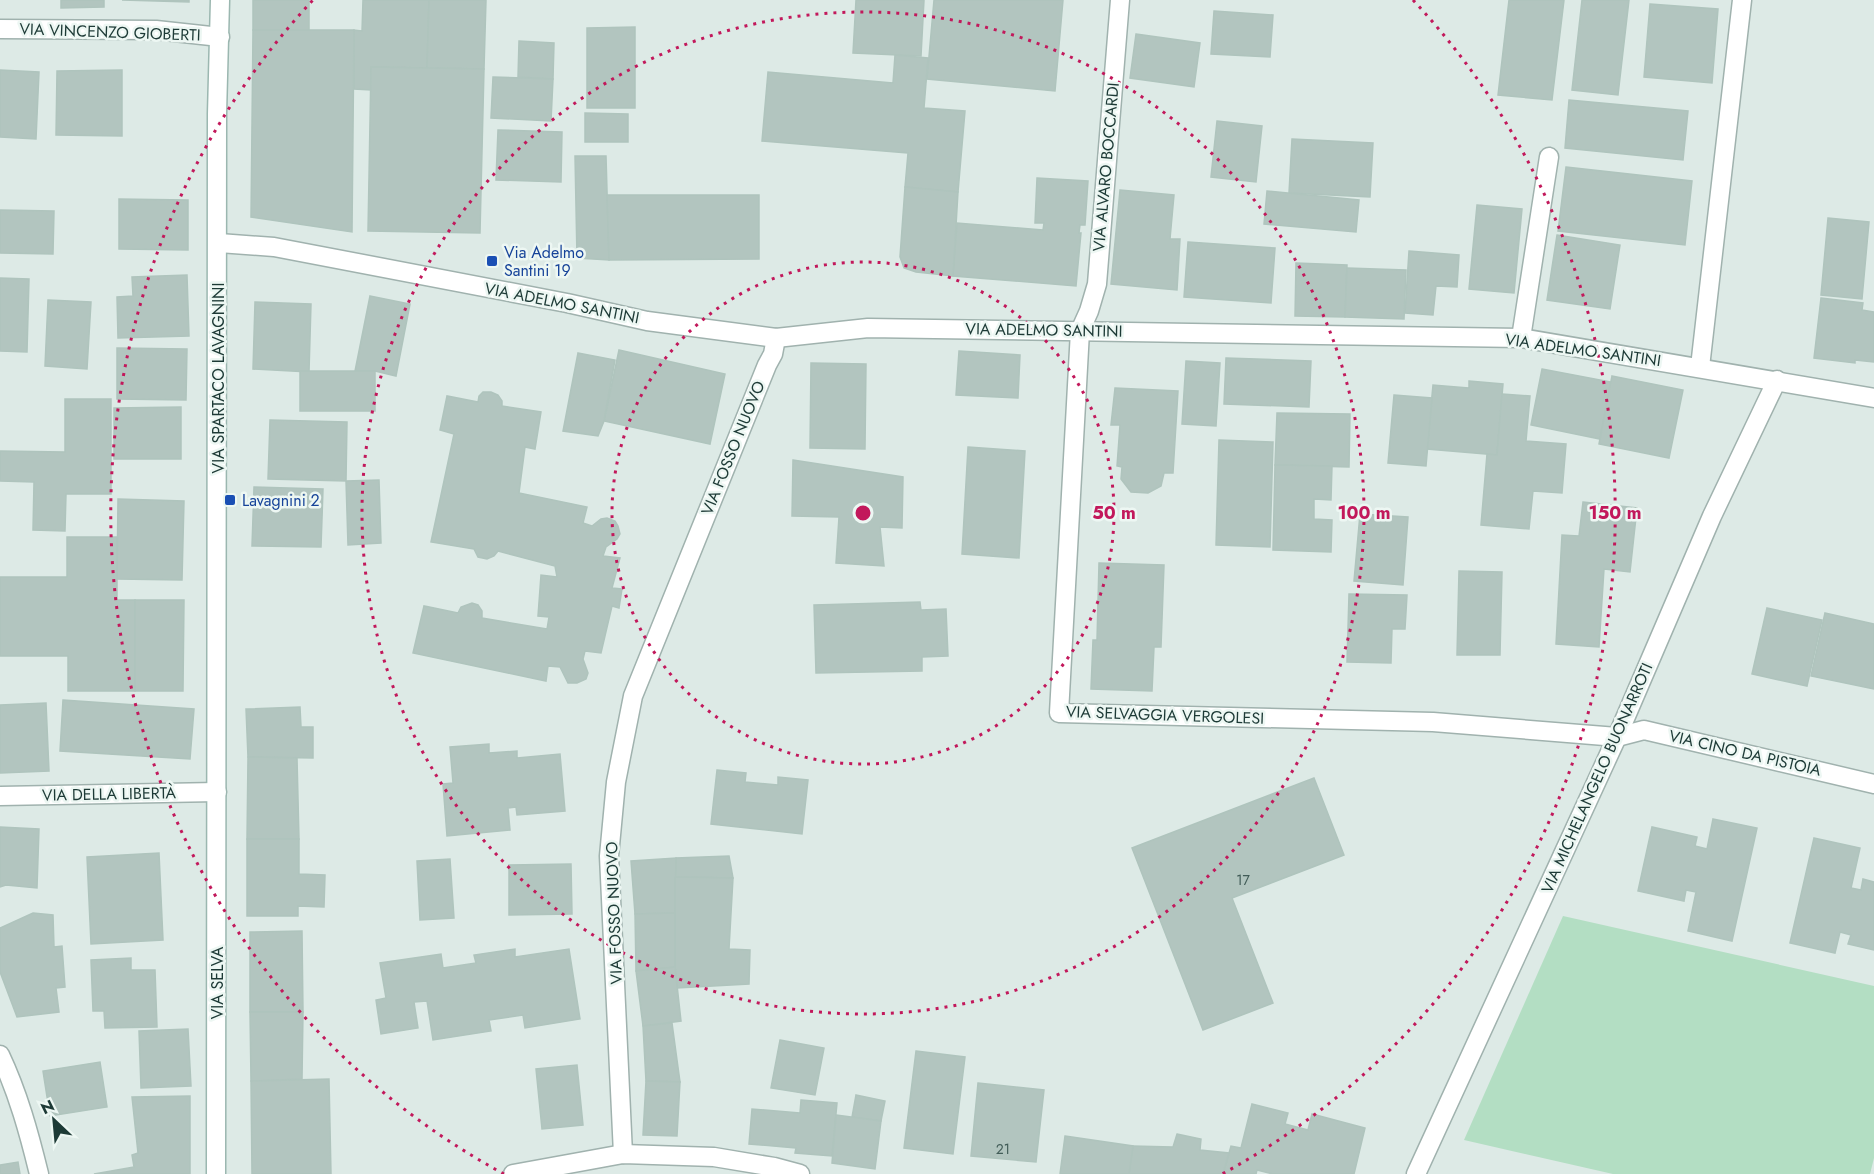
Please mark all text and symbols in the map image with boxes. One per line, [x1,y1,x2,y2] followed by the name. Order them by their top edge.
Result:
[19,17,201,47] street label: VIA VINCENZO GIOBERTI
[1087,82,1125,252] street label: VIA ALVARO BOCCARDI
[504,241,584,282] place label: Via Adelmo Santini 19
[485,254,499,268] marker: Via Adelmo Santini 19
[483,277,641,329] street label: VIA ADELMO SANTINI
[207,283,230,473] street label: VIA SPARTACO LAVAGNINI
[965,317,1123,343] street label: VIA ADELMO SANTINI
[1504,328,1662,372] street label: VIA ADELMO SANTINI
[696,377,770,519] street label: VIA FOSSO NUOVO
[242,489,320,512] place label: Lavagnini 2
[223,493,237,507] marker: Lavagnini 2
[1092,500,1136,526] text: 50 m
[1337,500,1391,526] text: 100 m
[1589,500,1641,526] text: 150 m
[853,503,873,523] centre of rings
[1536,659,1658,897] street label: VIA MICHELANGELO BUONARROTI
[1066,700,1264,730] street label: VIA SELVAGGIA VERGOLESI
[1667,724,1824,782] street label: VIA CINO DA PISTOIA
[42,781,177,807] street label: VIA DELLA LIBERTÀ
[600,841,628,985] street label: VIA FOSSO NUOVO
[1236,870,1250,890] house number: 17
[206,946,229,1019] street label: VIA SELVA
[24,1090,84,1150] north arrow
[37,1094,58,1120] text: N
[996,1139,1010,1159] house number: 21

